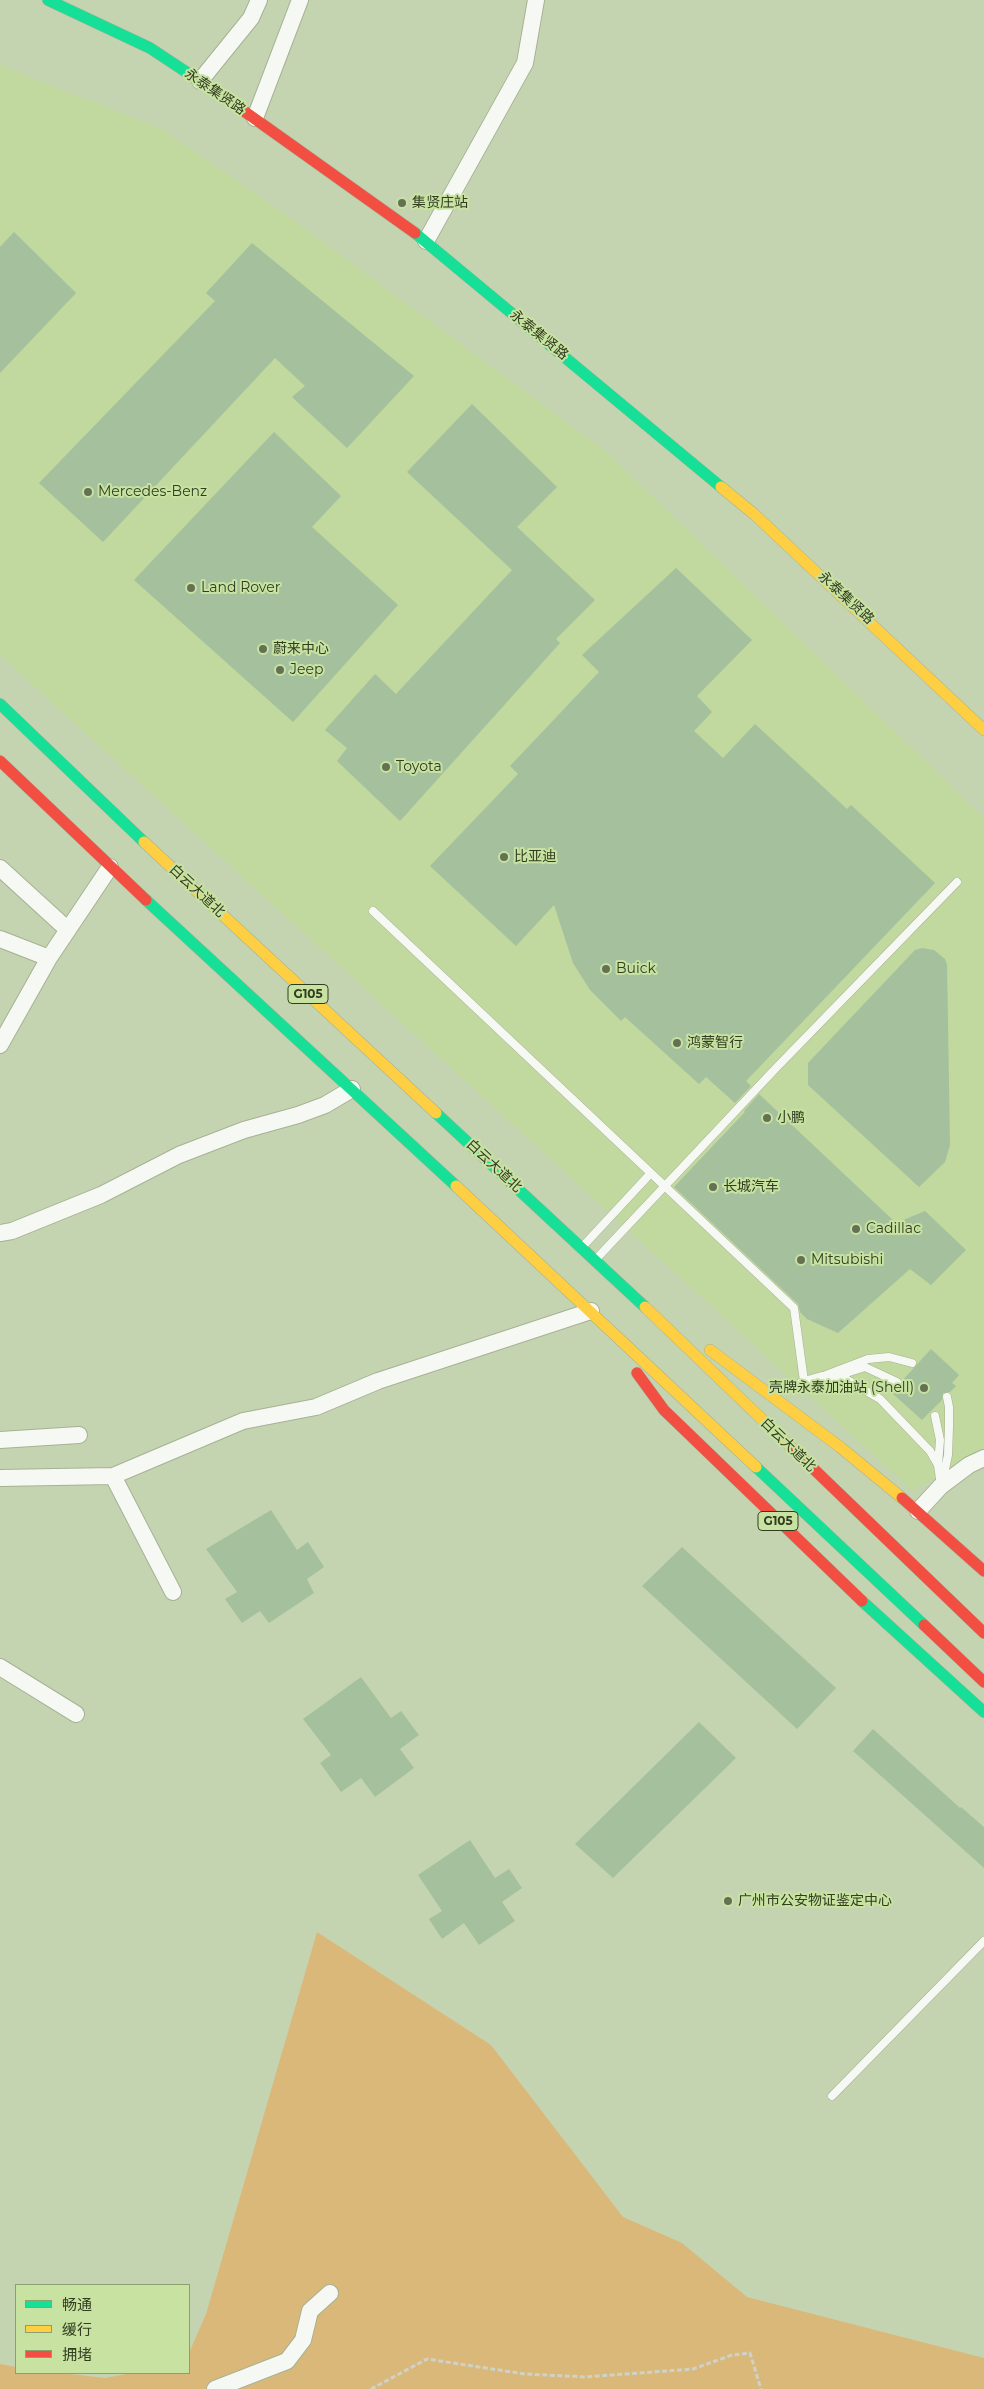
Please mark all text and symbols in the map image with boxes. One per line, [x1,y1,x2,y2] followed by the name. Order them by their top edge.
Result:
[181,65,249,119] street label: 永泰集贤路
[412,195,468,211] place label: 集贤庄站
[396,197,408,209] marker: 集贤庄站
[507,306,571,364] street label: 永泰集贤路
[98,484,207,500] place label: Mercedes-Benz
[82,486,94,498] marker: Mercedes-Benz
[815,568,877,628] street label: 永泰集贤路
[201,580,280,596] place label: Land Rover
[185,582,197,594] marker: Land Rover
[273,641,329,657] place label: 蔚来中心
[257,643,269,655] marker: 蔚来中心
[290,662,323,678] place label: Jeep
[274,664,286,676] marker: Jeep
[396,759,442,775] place label: Toyota
[380,761,392,773] marker: Toyota
[514,849,556,865] place label: 比亚迪
[498,851,510,863] marker: 比亚迪
[166,861,228,921] street label: 白云大道北
[616,961,656,977] place label: Buick
[600,963,612,975] marker: Buick
[288,984,328,1004] road number: G105
[687,1035,743,1051] place label: 鸿蒙智行
[671,1037,683,1049] marker: 鸿蒙智行
[777,1110,805,1126] place label: 小鹏
[761,1112,773,1124] marker: 小鹏
[463,1136,525,1196] street label: 白云大道北
[723,1179,779,1195] place label: 长城汽车
[707,1181,719,1193] marker: 长城汽车
[866,1221,921,1237] place label: Cadillac
[850,1223,862,1235] marker: Cadillac
[811,1252,883,1268] place label: Mitsubishi
[795,1254,807,1266] marker: Mitsubishi
[769,1380,914,1396] place label: 壳牌永泰加油站 (Shell)
[918,1382,930,1394] marker: 壳牌永泰加油站 (Shell)
[757,1415,819,1475] street label: 白云大道北
[758,1512,798,1530] road number: G105
[738,1893,892,1909] place label: 广州市公安物证鉴定中心
[722,1895,734,1907] marker: 广州市公安物证鉴定中心
[15,2284,190,2374] legend
[62,2295,92,2314] text: 畅通
[62,2320,92,2339] text: 缓行
[62,2345,92,2364] text: 拥堵

